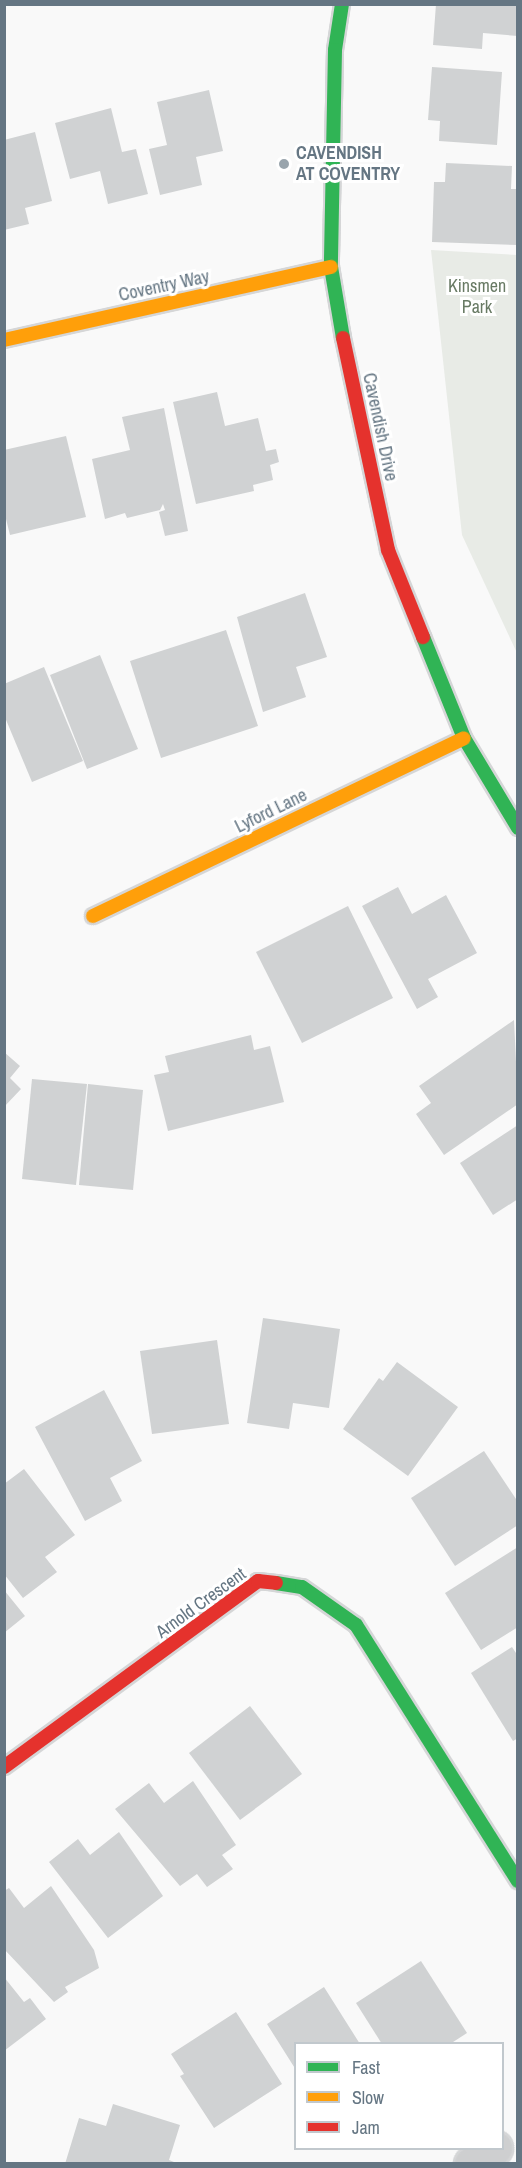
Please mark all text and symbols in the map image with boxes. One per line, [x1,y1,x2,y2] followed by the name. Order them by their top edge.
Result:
[296,143,400,186] place label: CAVENDISH AT COVENTRY
[277,157,291,171] marker: CAVENDISH AT COVENTRY
[117,266,211,306] street label: Coventry Way
[448,276,506,318] park label: Kinsmen Park
[358,371,402,483] street label: Cavendish Drive
[231,784,311,838] street label: Lyford Lane
[152,1563,250,1643] street label: Arnold Crescent
[294,2042,504,2150] legend
[352,2055,380,2080] text: Fast
[352,2085,384,2110] text: Slow
[352,2115,380,2140] text: Jam

